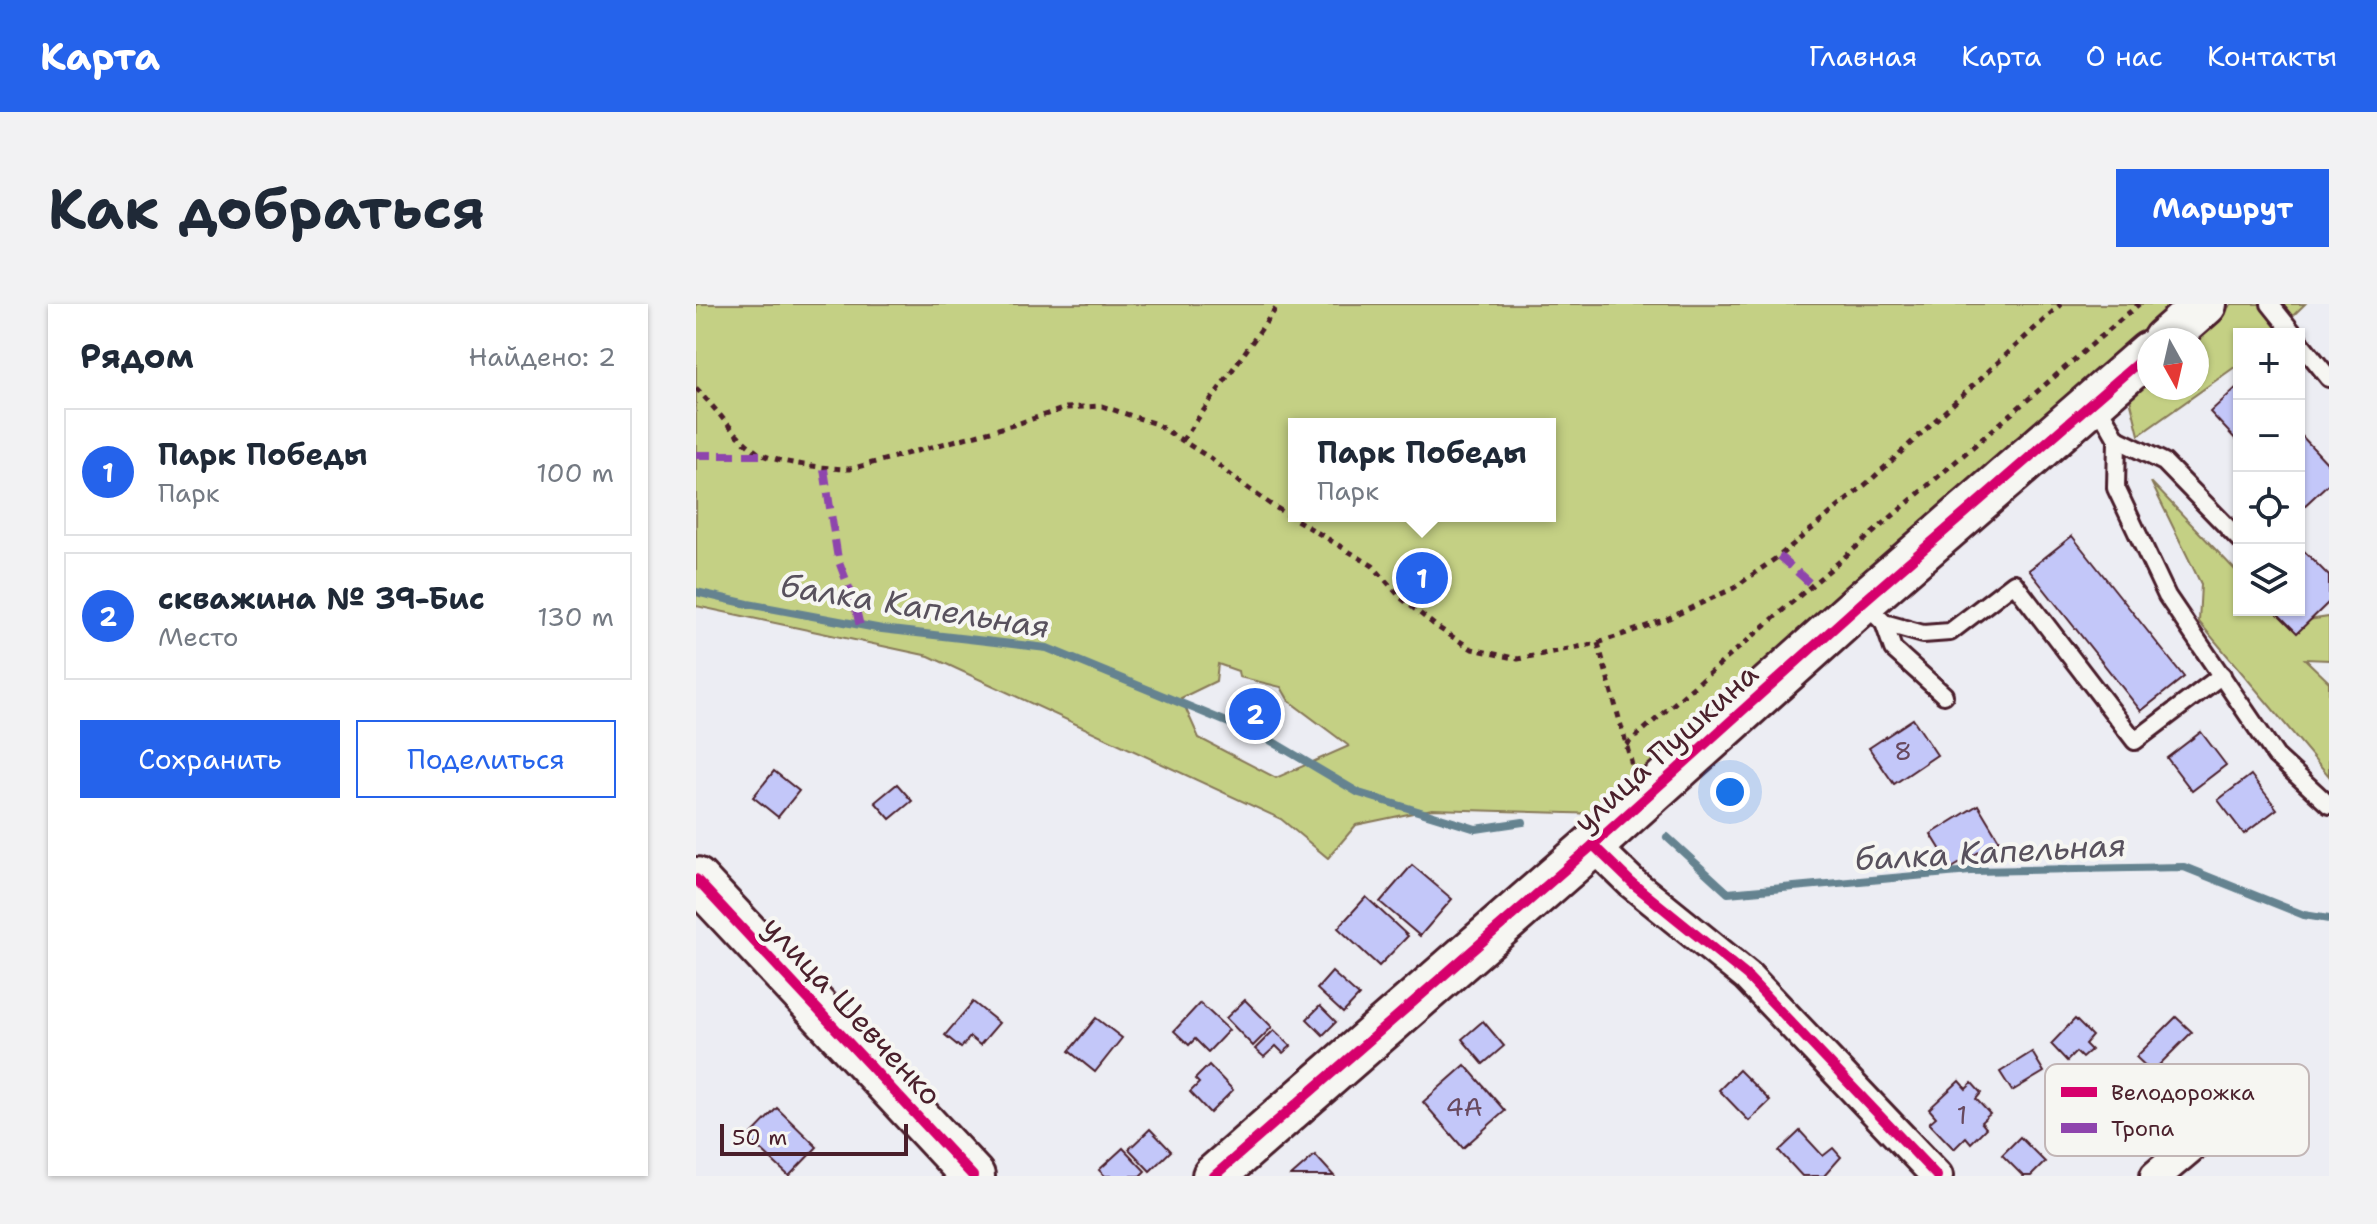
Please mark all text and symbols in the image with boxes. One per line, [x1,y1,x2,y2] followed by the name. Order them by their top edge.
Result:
[40,31,160,82] text: Карта
[1809,37,1917,75] text: Главная
[1961,37,2041,75] text: Карта
[2085,37,2163,75] text: О нас
[2207,37,2337,75] text: Контакты
[2116,169,2329,247] button: Маршрут
[48,171,485,246] text: Как добраться
[2137,328,2209,400] north arrow
[2233,328,2305,616] map controls
[2233,328,2305,400] button: +
[80,333,194,379] text: Рядом
[469,339,616,374] text: Найдено: 2
[2233,400,2305,472] button: −
[1288,418,1556,522] popup
[1317,432,1527,473] text: Парк Победы
[158,434,367,475] text: Парк Победы
[102,455,114,490] text: 1
[536,455,614,490] text: 100 m
[2233,472,2305,544] button: locate
[1317,473,1379,508] text: Парк
[158,475,220,510] text: Парк
[2233,544,2305,616] button: layers
[1396,548,1448,608] pin: 1
[778,563,1053,648] water label: балка Капельная
[158,578,485,619] text: скважина № 39-Бис
[99,599,117,634] text: 2
[537,599,614,634] text: 130 m
[158,619,239,654] text: Место
[1564,653,1767,842] street label: улица Пушкина
[1229,684,1281,744] pin: 2
[80,720,340,798] button: Сохранить
[356,720,616,798] button: Поделиться
[1894,733,1912,768] house number: 8
[1710,772,1750,812] your location
[1853,823,2127,880] water label: балка Капельная
[754,907,951,1114] street label: улица Шевченко
[2045,1064,2309,1156] legend
[2111,1078,2255,1107] text: Велодорожка
[1445,1089,1483,1124] house number: 4А
[1957,1097,1967,1132] house number: 1
[2111,1114,2175,1143] text: Тропа
[720,1120,908,1156] scale bar
[732,1123,787,1152] text: 50 m

